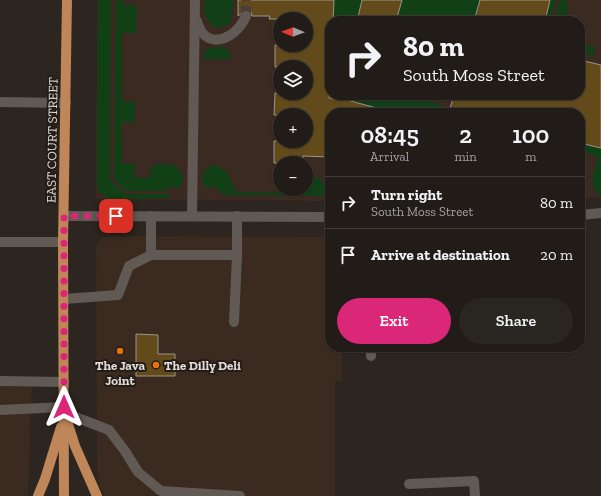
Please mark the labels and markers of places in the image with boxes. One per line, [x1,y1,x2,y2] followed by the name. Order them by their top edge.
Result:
[99,199,133,233] pin
[115,346,125,356] marker: The Java Joint
[95,358,145,388] place label: The Java Joint
[164,358,241,373] place label: The Dilly Deli
[151,360,161,370] marker: The Dilly Deli

